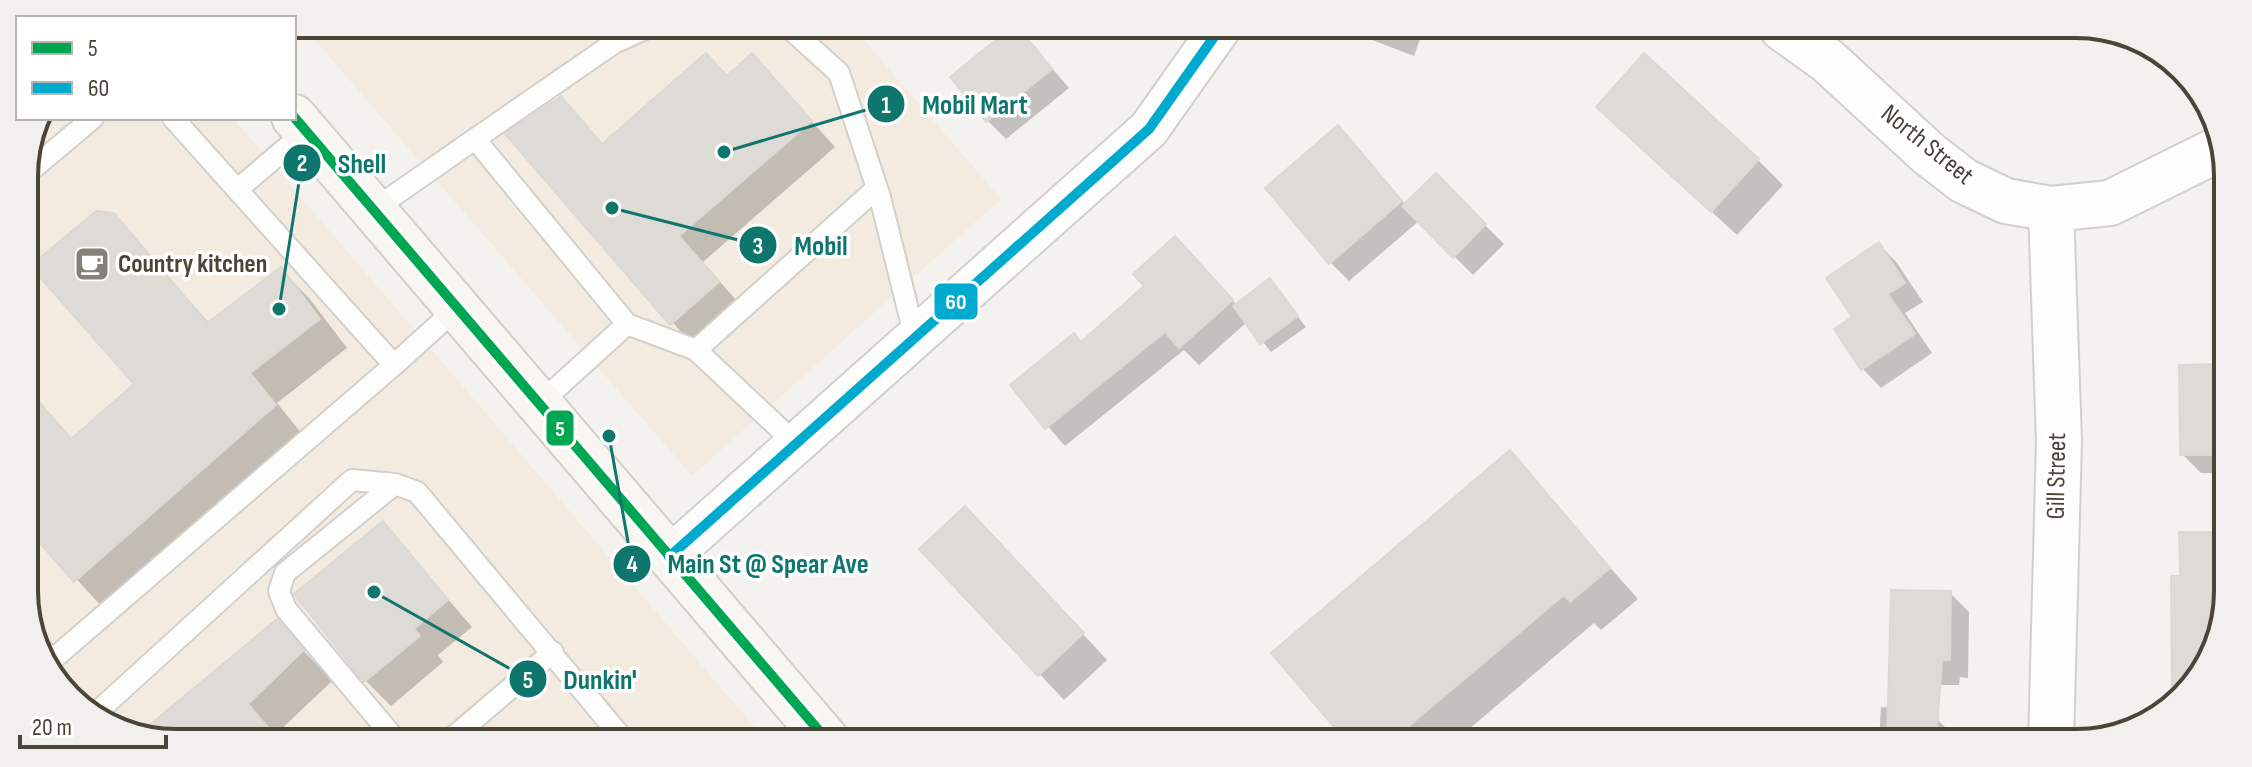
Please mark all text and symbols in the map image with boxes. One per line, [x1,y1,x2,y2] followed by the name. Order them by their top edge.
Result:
[16,16,296,120] legend
[88,34,98,63] text: 5
[88,74,109,103] text: 60
[866,78,1043,130] callout: Mobil Mart
[922,89,1028,122] text: Mobil Mart
[881,91,891,120] text: 1
[1875,98,1979,192] street label: North Street
[282,137,402,189] callout: Shell
[338,148,386,181] text: Shell
[297,149,307,178] text: 2
[738,219,864,271] callout: Mobil
[794,230,848,263] text: Mobil
[753,232,763,261] text: 3
[73,245,111,283] cafe icon: Country kitchen
[118,249,267,280] place label: Country kitchen
[933,282,979,321] line badge: 60
[946,289,966,316] text: 60
[545,409,575,447] line badge: 5
[555,416,565,443] text: 5
[2041,432,2073,520] street label: Gill Street
[612,538,885,590] callout: Main St @ Spear Ave
[667,548,869,581] text: Main St @ Spear Ave
[626,550,638,579] text: 4
[508,653,653,705] callout: Dunkin'
[563,664,637,697] text: Dunkin'
[523,666,533,695] text: 5
[20,699,166,749] scale bar
[32,713,72,742] text: 20 m

